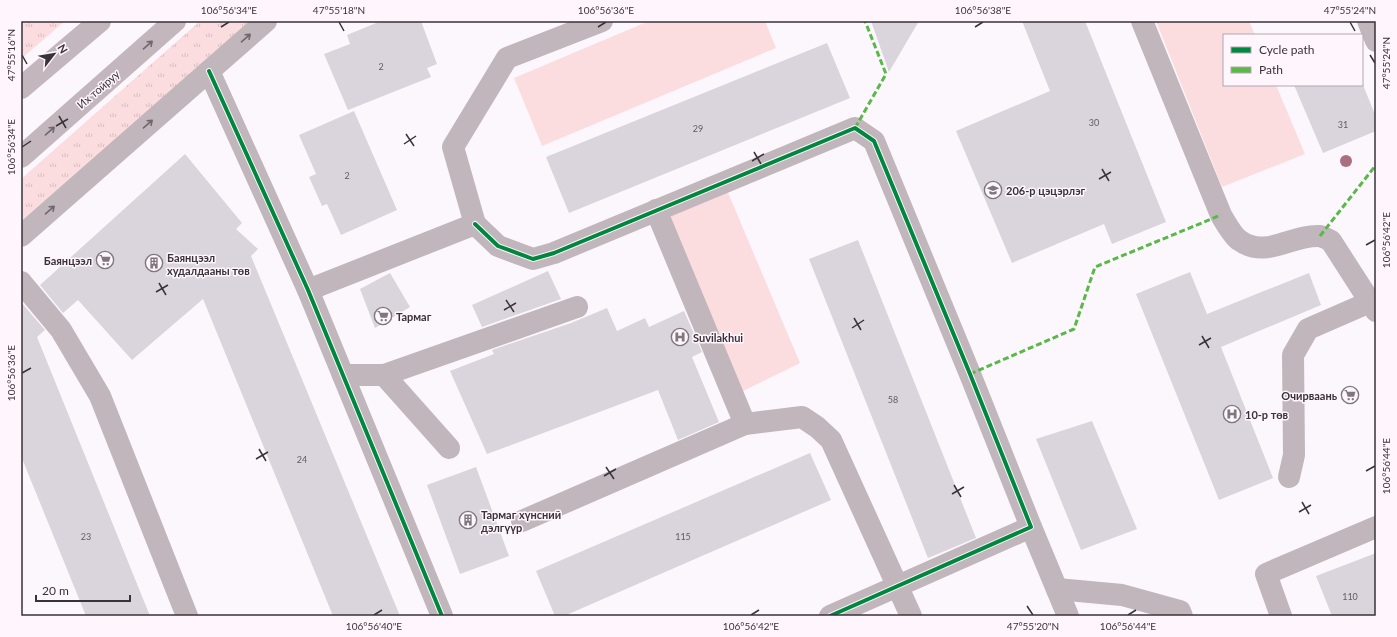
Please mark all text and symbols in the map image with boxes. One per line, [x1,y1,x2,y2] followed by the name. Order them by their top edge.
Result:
[201,4,257,16] text: 106°56'34"E
[313,4,365,16] text: 47°55'18"N
[578,4,634,16] text: 106°56'36"E
[955,4,1011,16] text: 106°56'38"E
[1324,4,1376,16] text: 47°55'24"N
[5,29,17,81] text: 47°55'16"N
[34,34,74,74] north arrow
[240,34,251,43] one-way arrow
[1223,34,1363,86] legend
[1380,37,1392,89] text: 47°55'24"N
[143,40,153,50] one-way arrow
[55,42,71,56] text: N
[1259,42,1314,57] text: Cycle path
[378,61,384,72] house number: 2
[1259,62,1283,77] text: Path
[74,67,122,111] street label: Их тойруу
[1089,117,1099,128] house number: 30
[5,119,17,175] text: 106°56'34"E
[143,119,153,129] one-way arrow
[1338,119,1348,130] house number: 31
[693,123,703,134] house number: 29
[45,127,55,136] one-way arrow
[344,170,350,181] house number: 2
[983,180,1003,200] school or university icon: 206-р цэцэрлэг
[1006,184,1086,197] place label: 206-р цэцэрлэг
[45,206,55,215] one-way arrow
[1380,212,1392,268] text: 106°56'42"E
[95,250,115,270] supermarket icon: Баянцээл
[167,251,250,277] place label: Баянцээл худалдааны төв
[144,253,164,273] building icon: Баянцээл худалдааны төв
[44,254,92,267] place label: Баянцээл
[373,306,393,326] supermarket icon: Тармаг
[396,310,432,323] place label: Тармаг
[670,327,690,347] hospital icon: Suvilakhui
[693,331,743,344] place label: Suvilakhui
[5,345,17,401] text: 106°56'36"E
[1340,385,1360,405] supermarket icon: Очирваань
[1281,389,1338,402] place label: Очирваань
[888,394,898,405] house number: 58
[1222,404,1242,424] hospital icon: 10-р төв
[1245,408,1289,421] place label: 10-р төв
[1380,438,1392,494] text: 106°56'44"E
[297,454,307,465] house number: 24
[481,508,561,534] place label: Тармаг хүнсний дэлгүүр
[458,510,478,530] building icon: Тармаг хүнсний дэлгүүр
[81,531,91,542] house number: 23
[675,531,691,542] house number: 115
[36,577,130,603] scale bar
[42,583,69,598] text: 20 m
[1342,591,1358,602] house number: 110
[346,620,402,632] text: 106°56'40"E
[723,620,779,632] text: 106°56'42"E
[1007,620,1059,632] text: 47°55'20"N
[1100,620,1156,632] text: 106°56'44"E

